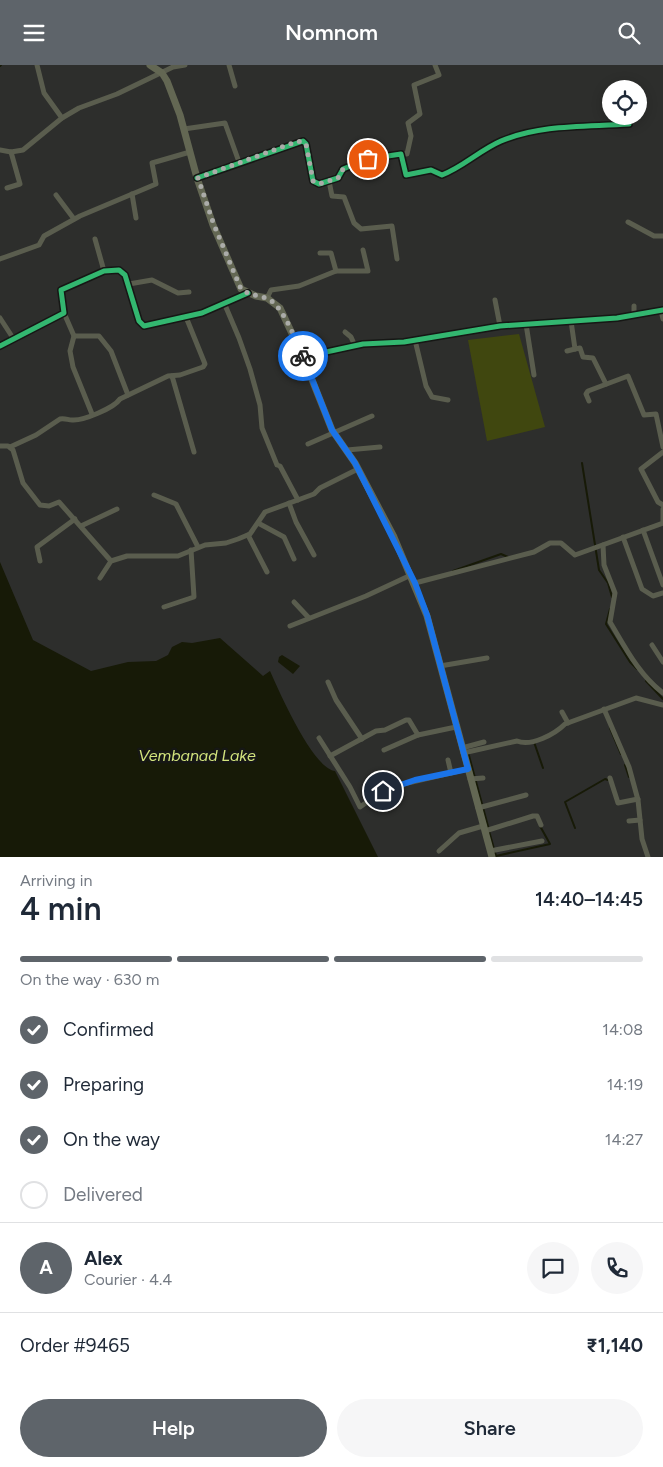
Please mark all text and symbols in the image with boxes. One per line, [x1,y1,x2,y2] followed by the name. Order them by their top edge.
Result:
[20,19,48,47] icon: menu
[285,19,378,46] text: Nomnom
[615,19,643,47] icon: search
[602,80,647,125] map controls
[602,80,647,125] button: locate
[347,138,389,180] pin
[354,145,382,173] icon: bag
[278,331,328,381] courier
[289,342,317,370] icon: bike
[138,746,256,765] water label: Vembanad Lake
[362,770,404,812] pin
[369,777,397,805] icon: home
[20,871,92,890] text: Arriving in
[535,888,643,911] text: 14:40–14:45
[20,890,102,928] text: 4 min
[20,970,159,989] text: On the way · 630 m
[20,1016,48,1044] icon: check
[63,1018,154,1041] text: Confirmed
[602,1020,643,1039] text: 14:08
[20,1071,48,1099] icon: check
[63,1073,144,1096] text: Preparing
[607,1075,643,1094] text: 14:19
[20,1126,48,1154] icon: check
[63,1128,160,1151] text: On the way
[605,1130,643,1149] text: 14:27
[63,1183,143,1206] text: Delivered
[527,1242,579,1294] button: chat
[591,1242,643,1294] button: phone
[84,1247,123,1270] text: Alex
[39,1256,53,1279] text: A
[84,1270,172,1289] text: Courier · 4.4
[20,1334,130,1357] text: Order #9465
[586,1334,643,1357] text: ₹1,140
[20,1399,327,1457] button: Help
[337,1399,643,1457] button: Share

